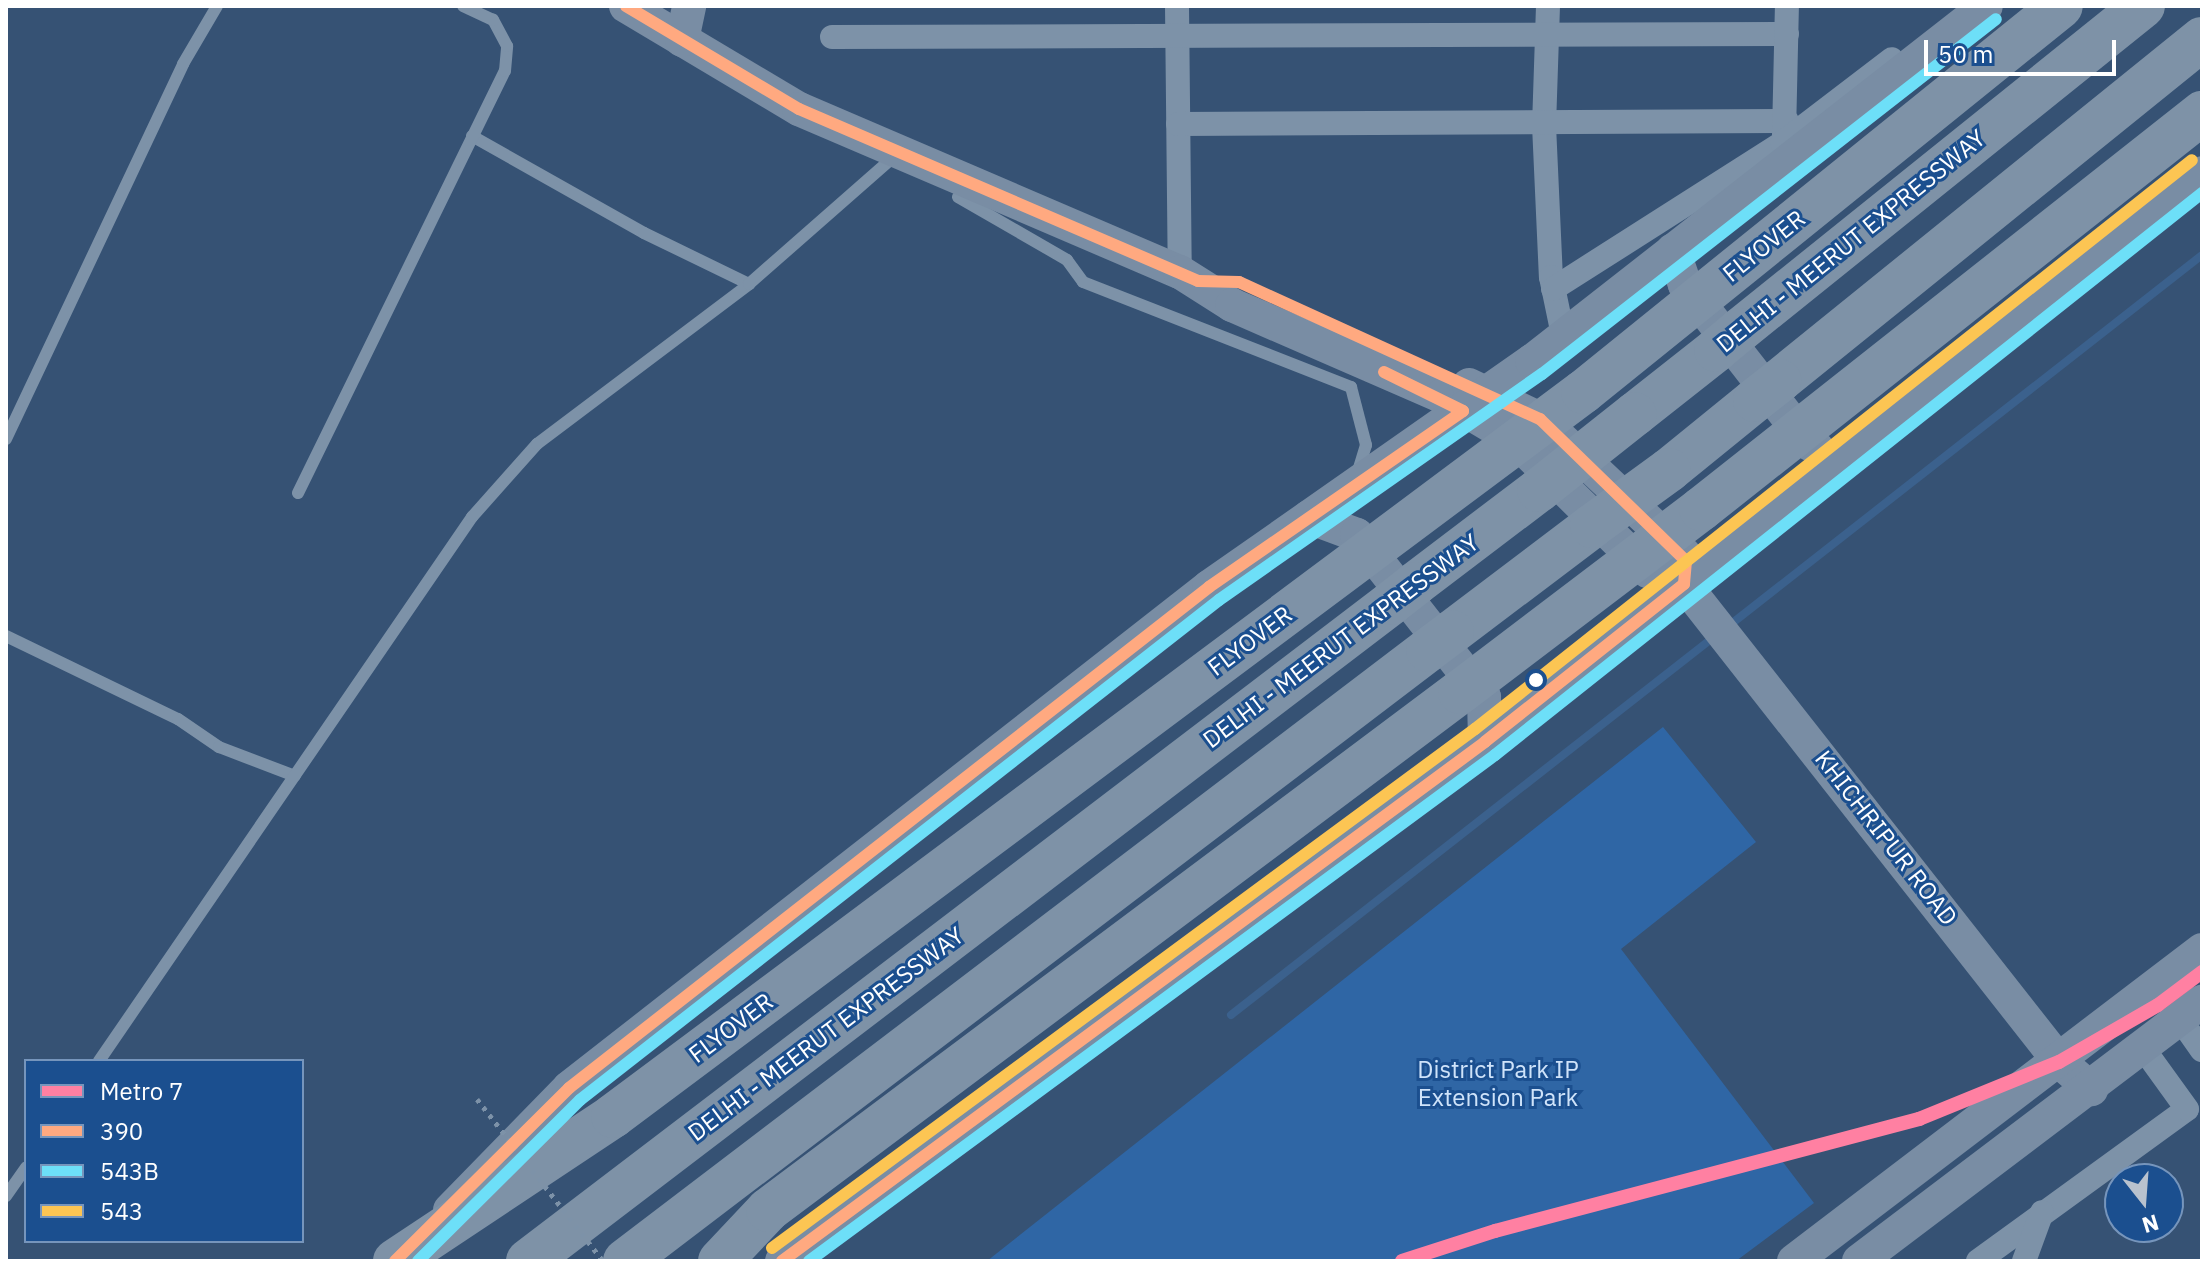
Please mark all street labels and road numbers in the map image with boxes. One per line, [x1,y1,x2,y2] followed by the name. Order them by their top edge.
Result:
[1711,124,1991,358] street label: DELHI - MEERUT EXPRESSWAY
[1717,204,1811,288] street label: FLYOVER
[1197,528,1485,754] street label: DELHI - MEERUT EXPRESSWAY
[1202,600,1298,682] street label: FLYOVER
[1809,745,1963,931] street label: KHICHRIPUR ROAD
[682,921,970,1147] street label: DELHI - MEERUT EXPRESSWAY
[683,987,779,1069] street label: FLYOVER

